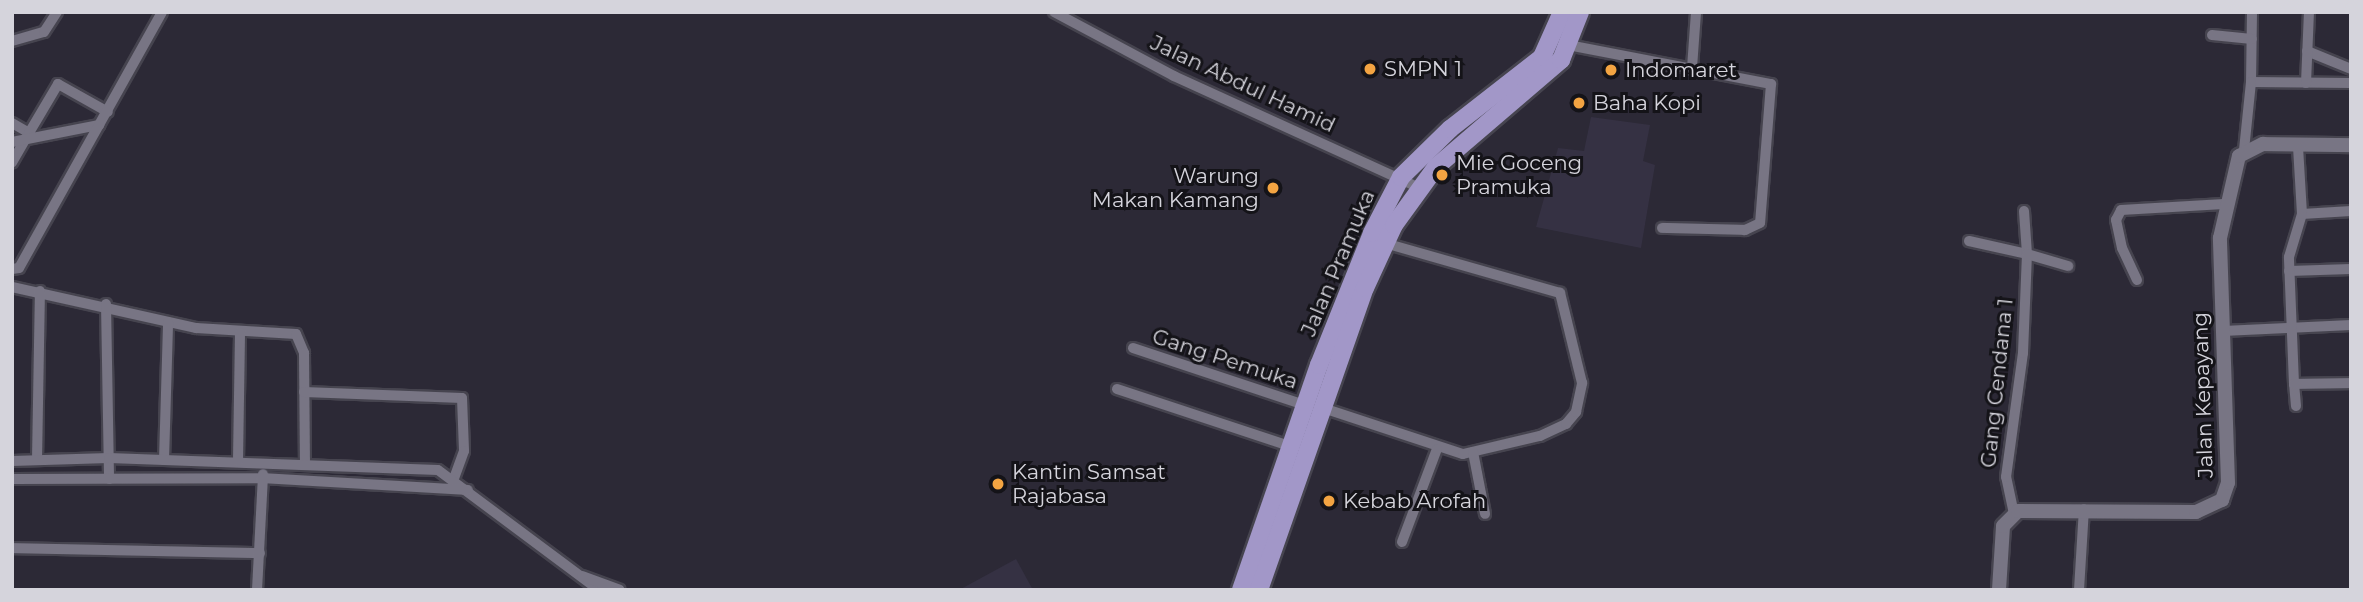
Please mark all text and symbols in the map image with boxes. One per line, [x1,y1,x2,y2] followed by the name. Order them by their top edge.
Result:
[1147,30,1339,138] street label: Jalan Abdul Hamid
[1384,56,1462,82] place label: SMPN 1
[1625,57,1737,83] place label: Indomaret
[1362,61,1378,77] marker: SMPN 1
[1603,62,1619,78] marker: Indomaret
[1593,90,1701,116] place label: Baha Kopi
[1571,95,1587,111] marker: Baha Kopi
[1456,150,1582,200] place label: Mie Goceng Pramuka
[1092,163,1259,213] place label: Warung Makan Kamang
[1434,167,1450,183] marker: Mie Goceng Pramuka
[1265,180,1281,196] marker: Warung Makan Kamang
[1296,186,1380,340] street label: Jalan Pramuka
[1976,297,2018,469] street label: Gang Cendana 1
[2188,312,2218,478] street label: Jalan Kepayang
[1149,324,1301,394] street label: Gang Pemuka
[1012,459,1166,509] place label: Kantin Samsat Rajabasa
[990,476,1006,492] marker: Kantin Samsat Rajabasa
[1343,488,1486,514] place label: Kebab Arofah
[1321,493,1337,509] marker: Kebab Arofah

